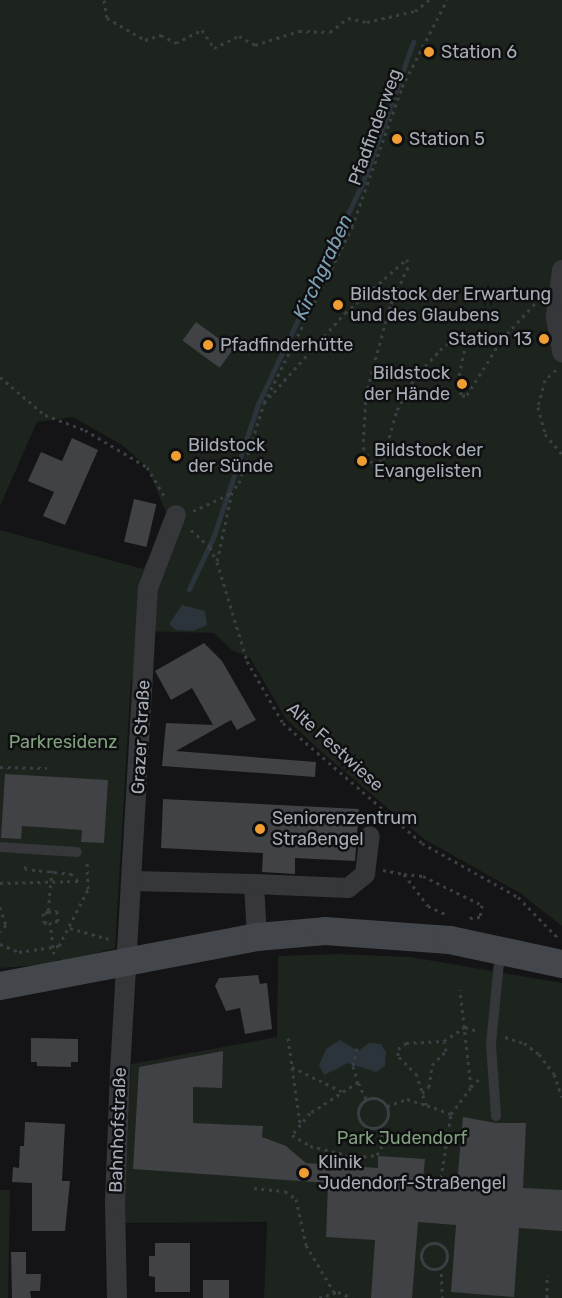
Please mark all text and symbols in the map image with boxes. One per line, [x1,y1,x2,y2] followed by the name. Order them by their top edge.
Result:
[441,41,517,63] place label: Station 6
[422,45,436,59] marker: Station 6
[344,66,406,188] street label: Pfadfinderweg
[409,128,485,150] place label: Station 5
[390,132,404,146] marker: Station 5
[288,210,358,324] water label: Kirchgraben
[350,284,552,326] place label: Bildstock der Erwartung und des Glaubens
[331,298,345,312] marker: Bildstock der Erwartung und des Glaubens
[448,328,532,350] place label: Station 13
[537,332,551,346] marker: Station 13
[220,334,353,356] place label: Pfadfinderhütte
[201,338,215,352] marker: Pfadfinderhütte
[363,363,450,406] place label: Bildstock der Hände
[455,377,469,391] marker: Bildstock der Hände
[188,435,274,478] place label: Bildstock der Sünde
[374,440,483,482] place label: Bildstock der Evangelisten
[169,449,183,463] marker: Bildstock der Sünde
[355,454,369,468] marker: Bildstock der Evangelisten
[127,679,155,795] street label: Grazer Straße
[282,698,388,796] street label: Alte Festwiese
[9,731,117,753] park label: Parkresidenz
[272,808,417,850] place label: Seniorenzentrum Straßengel
[253,822,267,836] marker: Seniorenzentrum Straßengel
[105,1067,131,1193] street label: Bahnhofstraße
[337,1127,467,1149] park label: Park Judendorf
[318,1152,506,1194] place label: Klinik Judendorf-Straßengel
[295,1164,313,1182] marker: Klinik Judendorf-Straßengel

